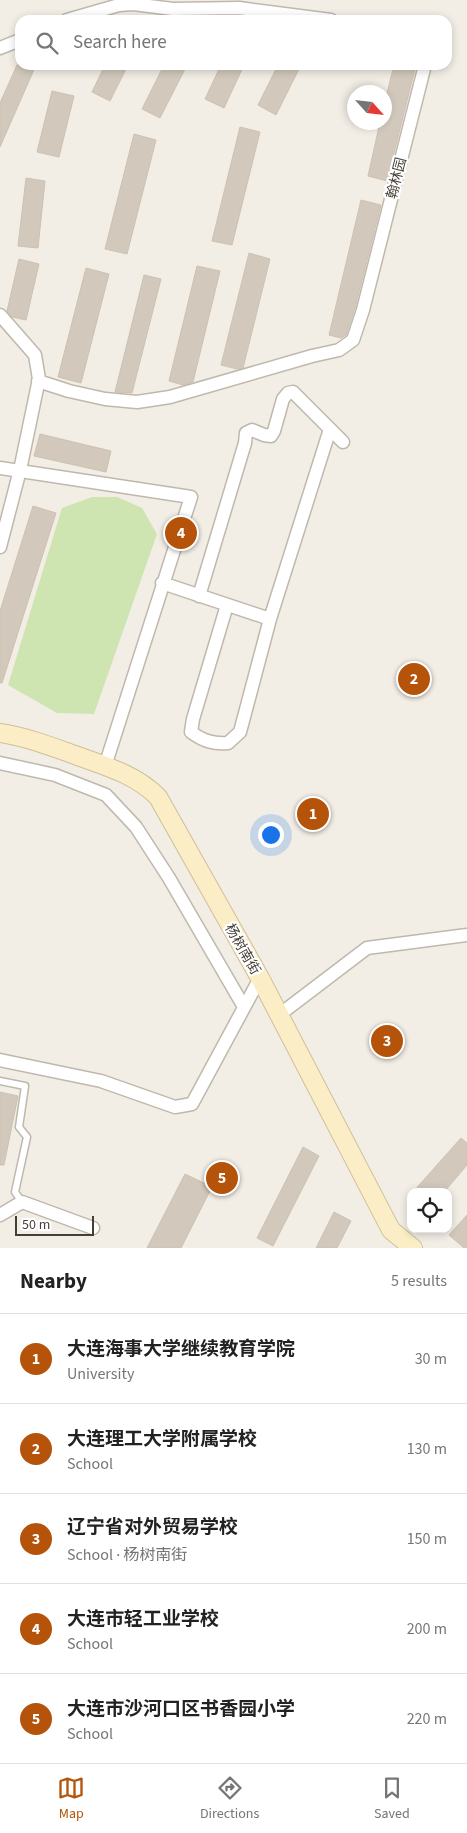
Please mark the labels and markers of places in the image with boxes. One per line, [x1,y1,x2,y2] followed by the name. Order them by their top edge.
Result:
[165,514,197,552] pin: 4
[398,660,430,698] pin: 2
[297,795,329,833] pin: 1
[371,1022,403,1060] pin: 3
[206,1159,238,1197] pin: 5

